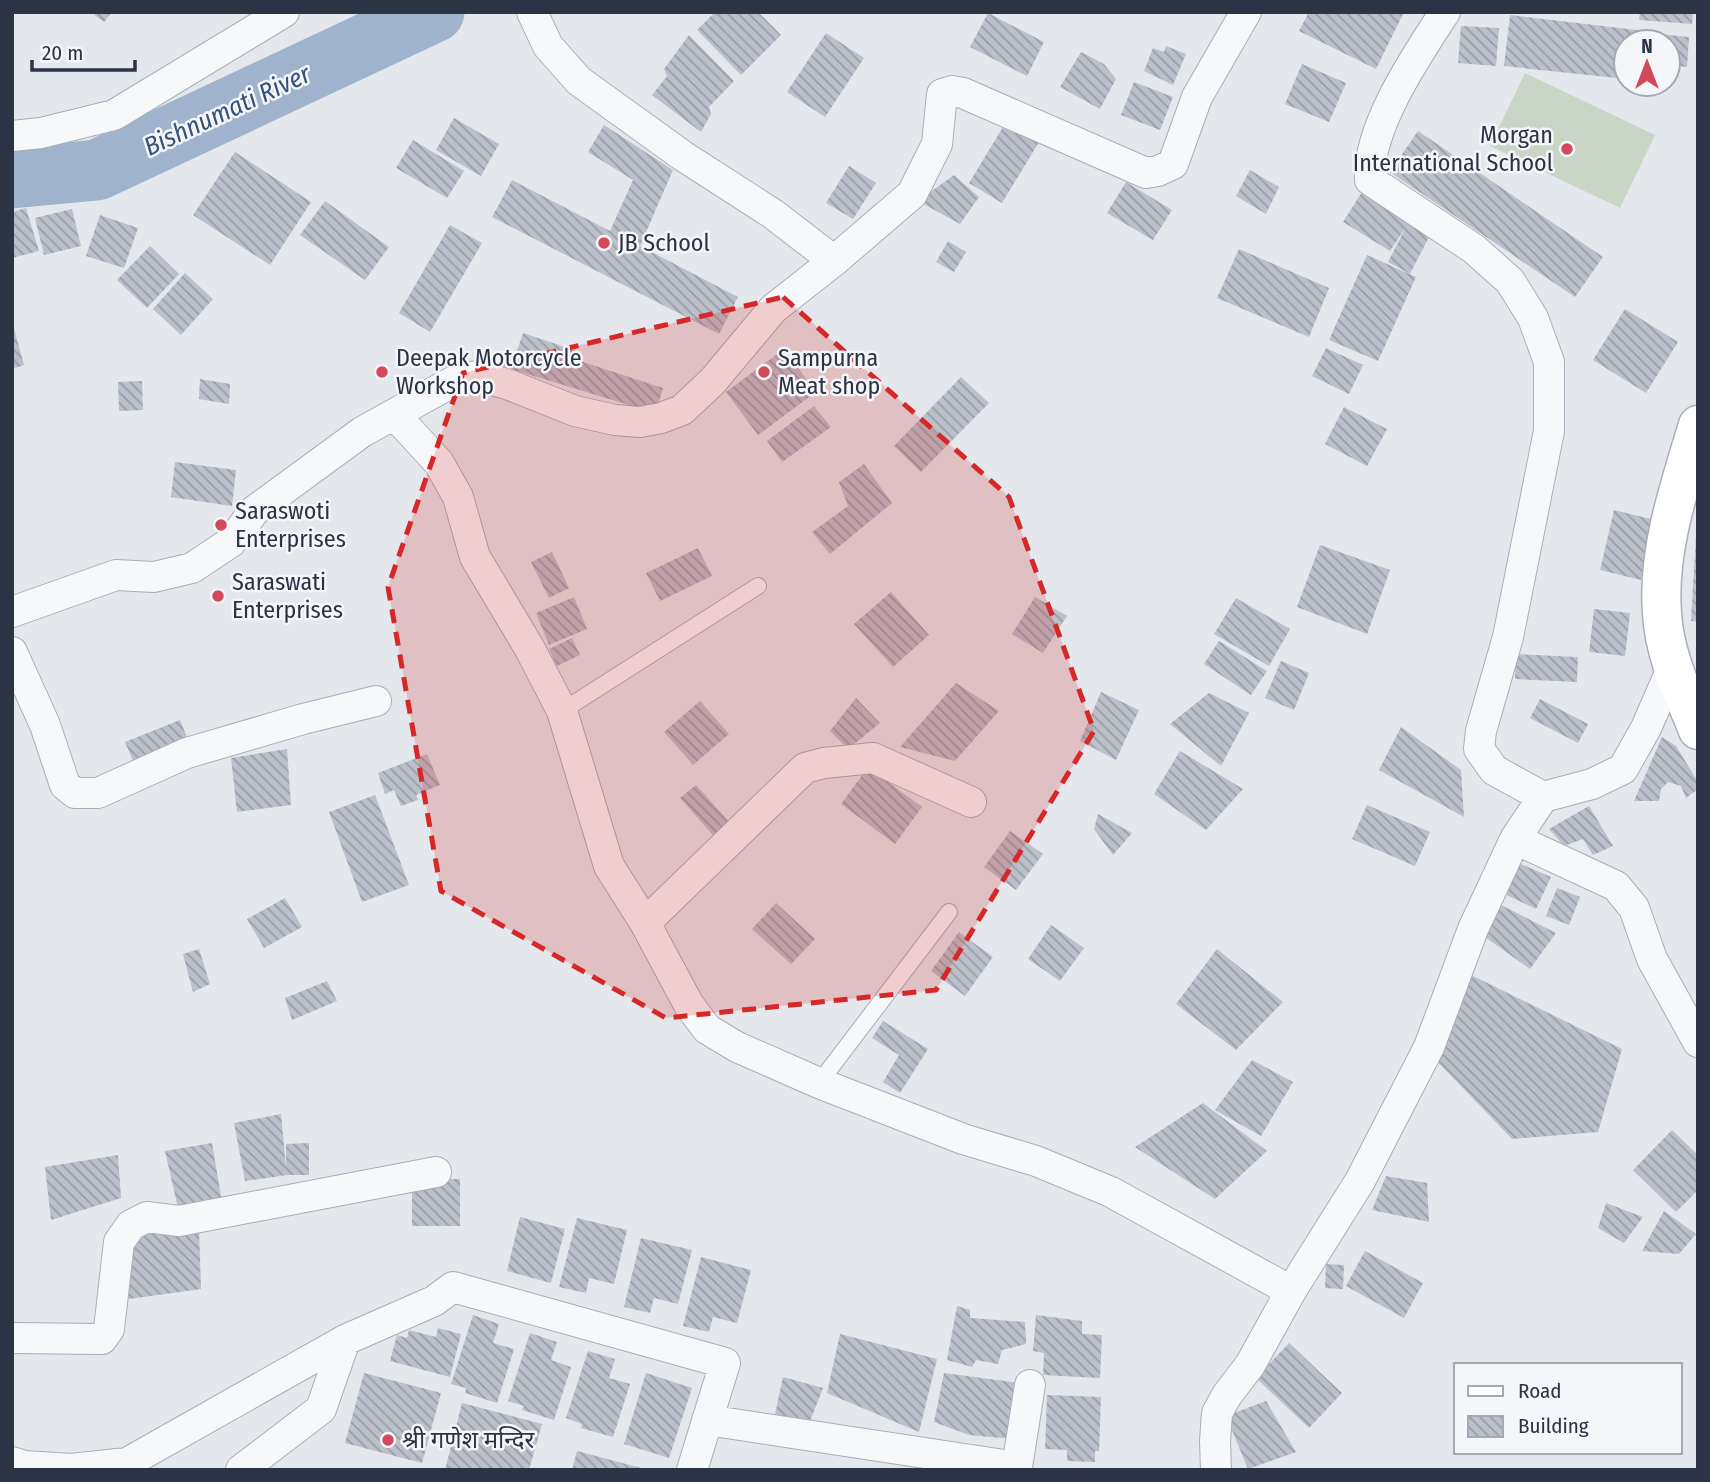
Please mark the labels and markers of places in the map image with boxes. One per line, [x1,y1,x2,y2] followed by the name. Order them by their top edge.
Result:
[1353,121,1553,177] place label: Morgan International School
[1559,141,1575,157] marker: Morgan International School
[618,229,710,257] place label: JB School
[596,235,612,251] marker: JB School
[396,344,582,400] place label: Deepak Motorcycle Workshop
[778,344,880,400] place label: Sampurna Meat shop
[374,364,390,380] marker: Deepak Motorcycle Workshop
[756,364,772,380] marker: Sampurna Meat shop
[235,497,346,553] place label: Saraswoti Enterprises
[213,517,229,533] marker: Saraswoti Enterprises
[232,568,343,624] place label: Saraswati Enterprises
[210,588,226,604] marker: Saraswati Enterprises
[402,1426,535,1454] place label: श्री गणेश मन्दिर
[380,1432,396,1448] marker: श्री गणेश मन्दिर

